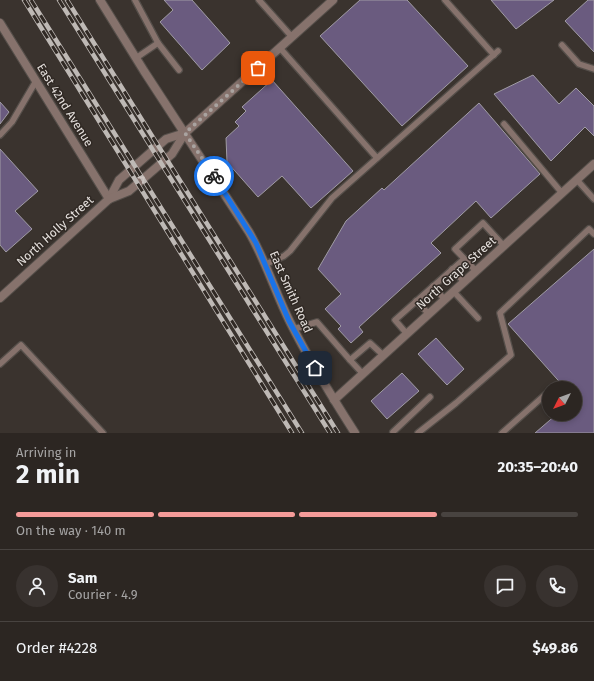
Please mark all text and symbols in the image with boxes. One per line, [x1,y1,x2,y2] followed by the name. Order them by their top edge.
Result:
[241,51,275,85] pin
[247,57,269,79] icon: bag
[34,61,96,149] street label: East 42nd Avenue
[194,156,234,196] courier
[203,165,225,187] icon: bike
[138,177,145,184] one-way arrow
[14,193,97,269] street label: North Holly Street
[413,233,499,312] street label: North Grape Street
[267,249,315,335] street label: East Smith Road
[298,351,332,385] pin
[304,357,326,379] icon: home
[542,381,582,421] north arrow
[542,381,582,421] map controls
[16,445,76,460] text: Arriving in
[497,458,578,476] text: 20:35–20:40
[16,459,80,490] text: 2 min
[16,523,126,538] text: On the way · 140 m
[16,565,58,607] button: person
[484,565,526,607] button: chat
[536,565,578,607] button: phone
[68,569,97,587] text: Sam
[68,587,138,602] text: Courier · 4.9
[16,639,97,657] text: Order #4228
[532,639,578,657] text: $49.86

